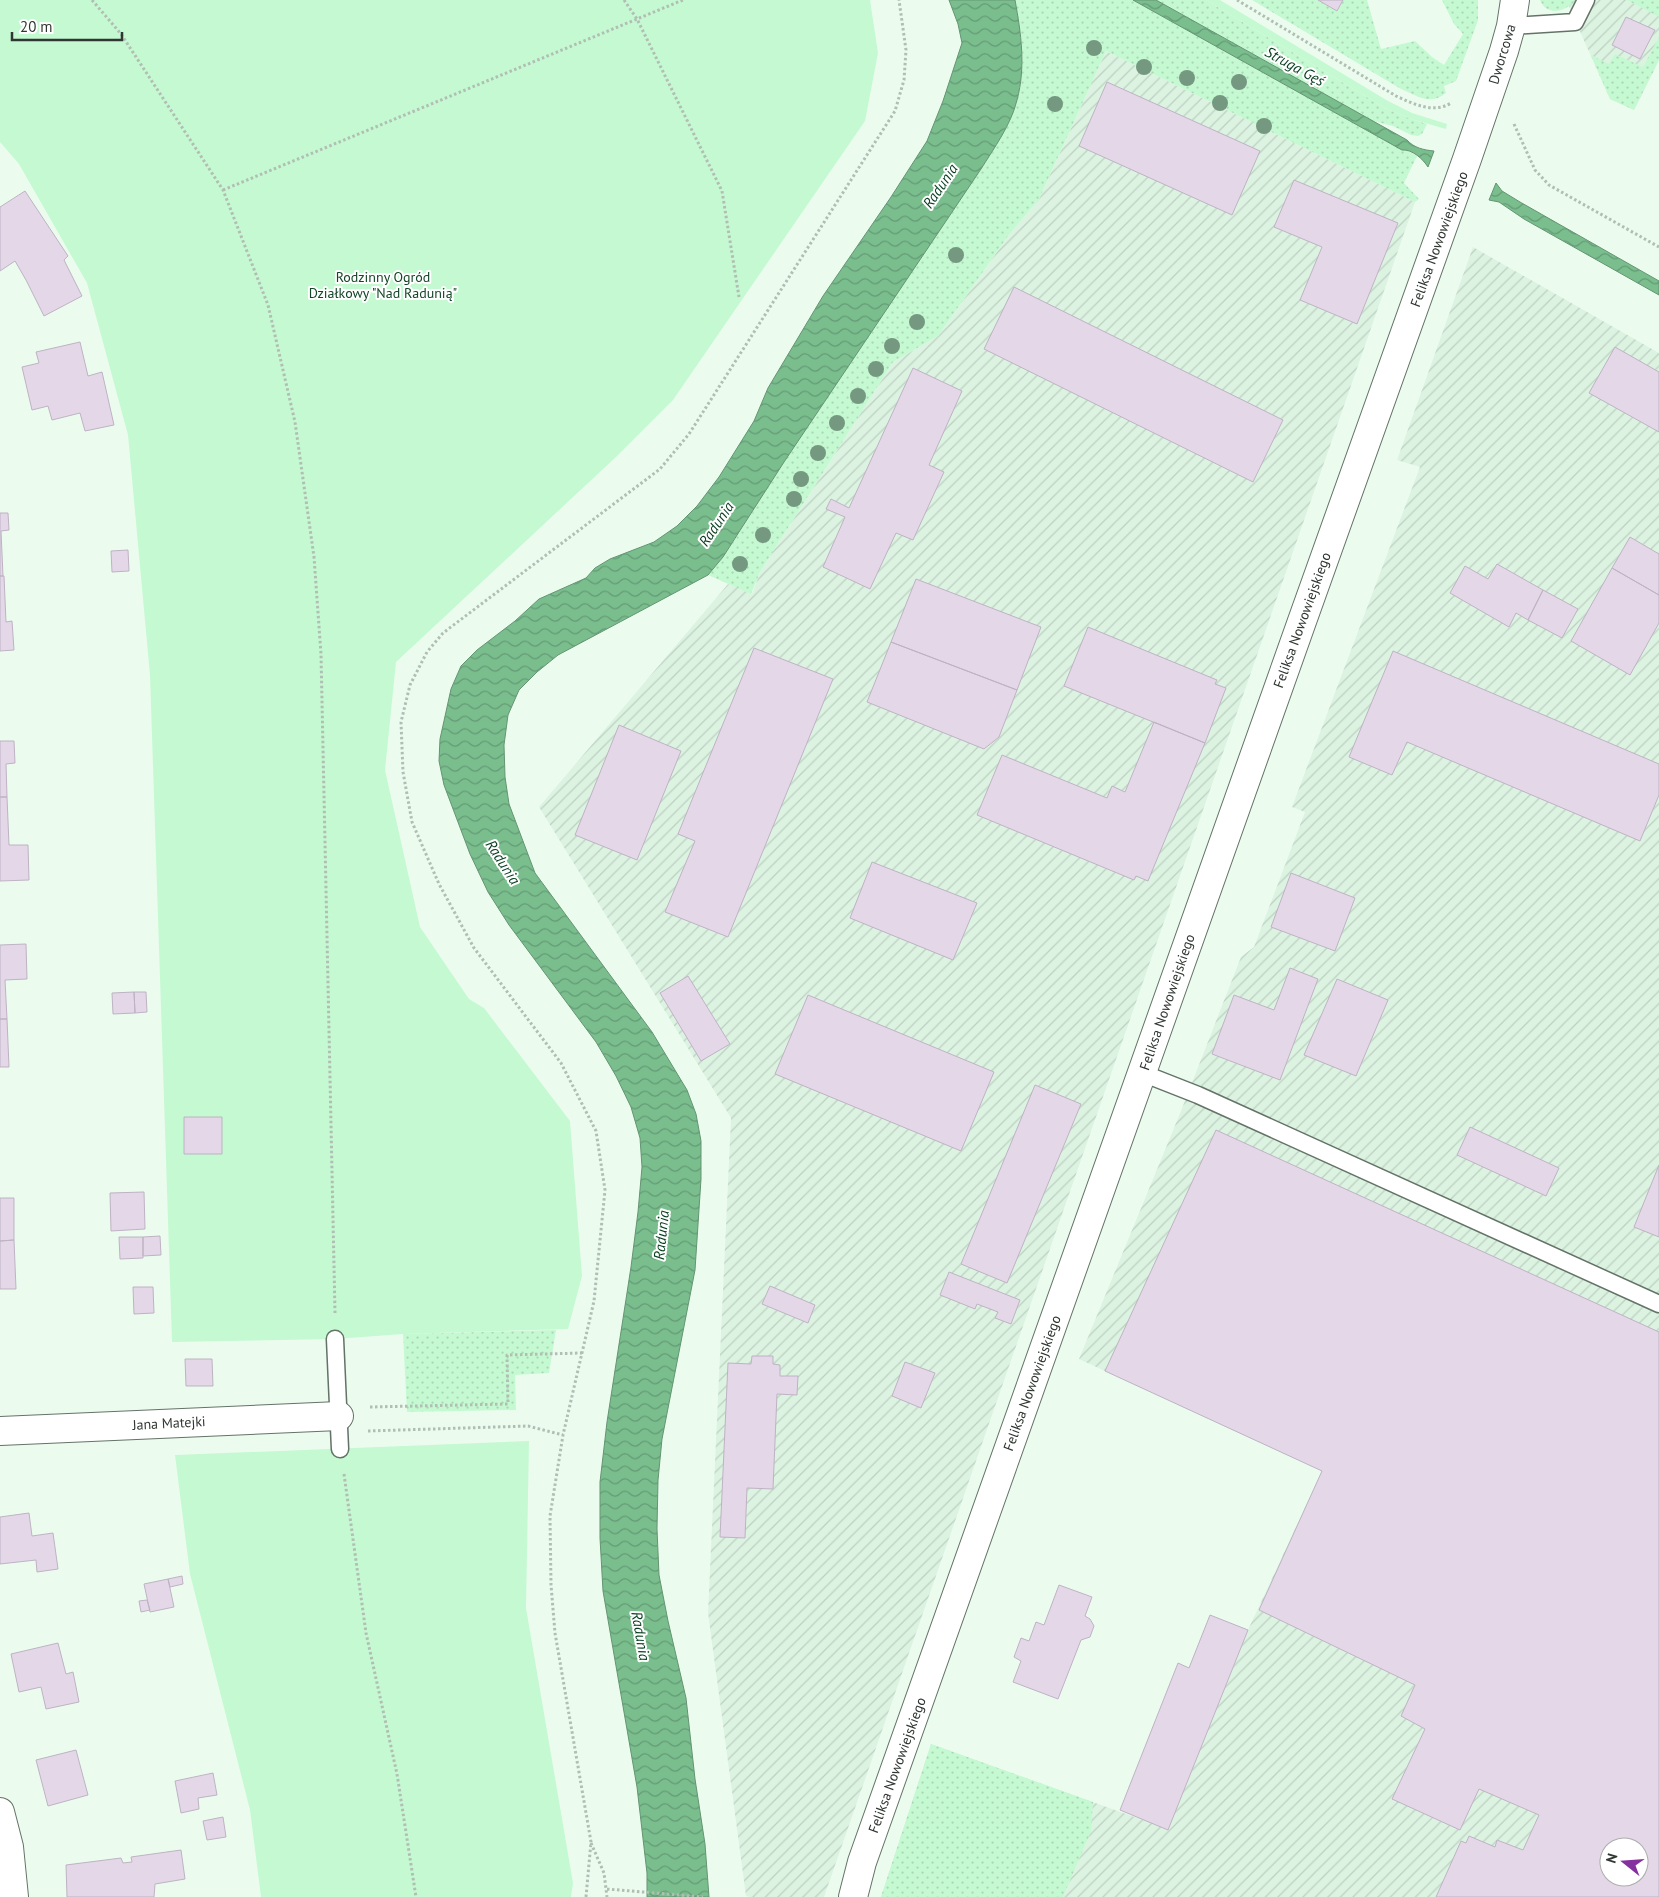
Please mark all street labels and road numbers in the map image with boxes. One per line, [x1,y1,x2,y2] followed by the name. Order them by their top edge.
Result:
[1484,22,1520,86] street label: Dworcowa
[1406,169,1472,309] street label: Feliksa Nowowiejskiego
[1269,550,1335,690] street label: Feliksa Nowowiejskiego
[1135,931,1199,1073] street label: Feliksa Nowowiejskiego
[999,1313,1065,1453] street label: Feliksa Nowowiejskiego
[131,1412,206,1434] street label: Jana Matejki
[864,1695,930,1835] street label: Feliksa Nowowiejskiego

